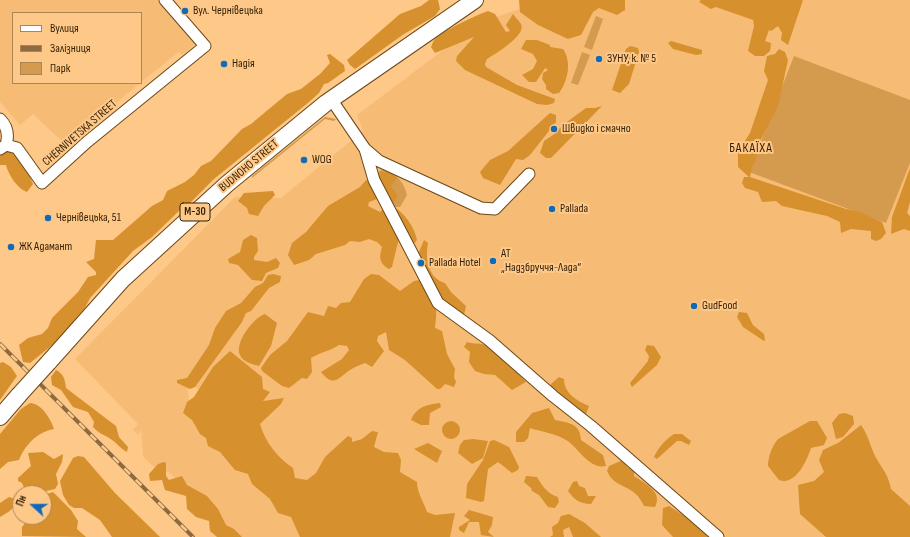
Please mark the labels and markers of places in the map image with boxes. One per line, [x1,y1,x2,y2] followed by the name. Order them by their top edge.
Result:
[193,4,263,18] place label: Вул. Чернівецька
[180,6,190,16] marker: Вул. Чернівецька
[607,52,656,66] place label: ЗУНУ, к. № 5
[594,54,604,64] marker: ЗУНУ, к. № 5
[232,57,255,71] place label: Надія
[219,59,229,69] marker: Надія
[562,122,631,136] place label: Швидко і смачно
[549,124,559,134] marker: Швидко і смачно
[312,153,332,167] place label: WOG
[299,155,309,165] marker: WOG
[560,202,588,216] place label: Pallada
[547,204,557,214] marker: Pallada
[56,211,121,225] place label: Чернівецька, 51
[43,213,53,223] marker: Чернівецька, 51
[19,240,72,254] place label: ЖК Адамант
[6,242,16,252] marker: ЖК Адамант
[501,247,581,275] place label: АТ „Надзбруччя-Лада“
[429,256,481,270] place label: Pallada Hotel
[488,256,498,266] marker: АТ „Надзбруччя-Лада“
[416,258,426,268] marker: Pallada Hotel
[702,299,737,313] place label: GudFood
[689,301,699,311] marker: GudFood

